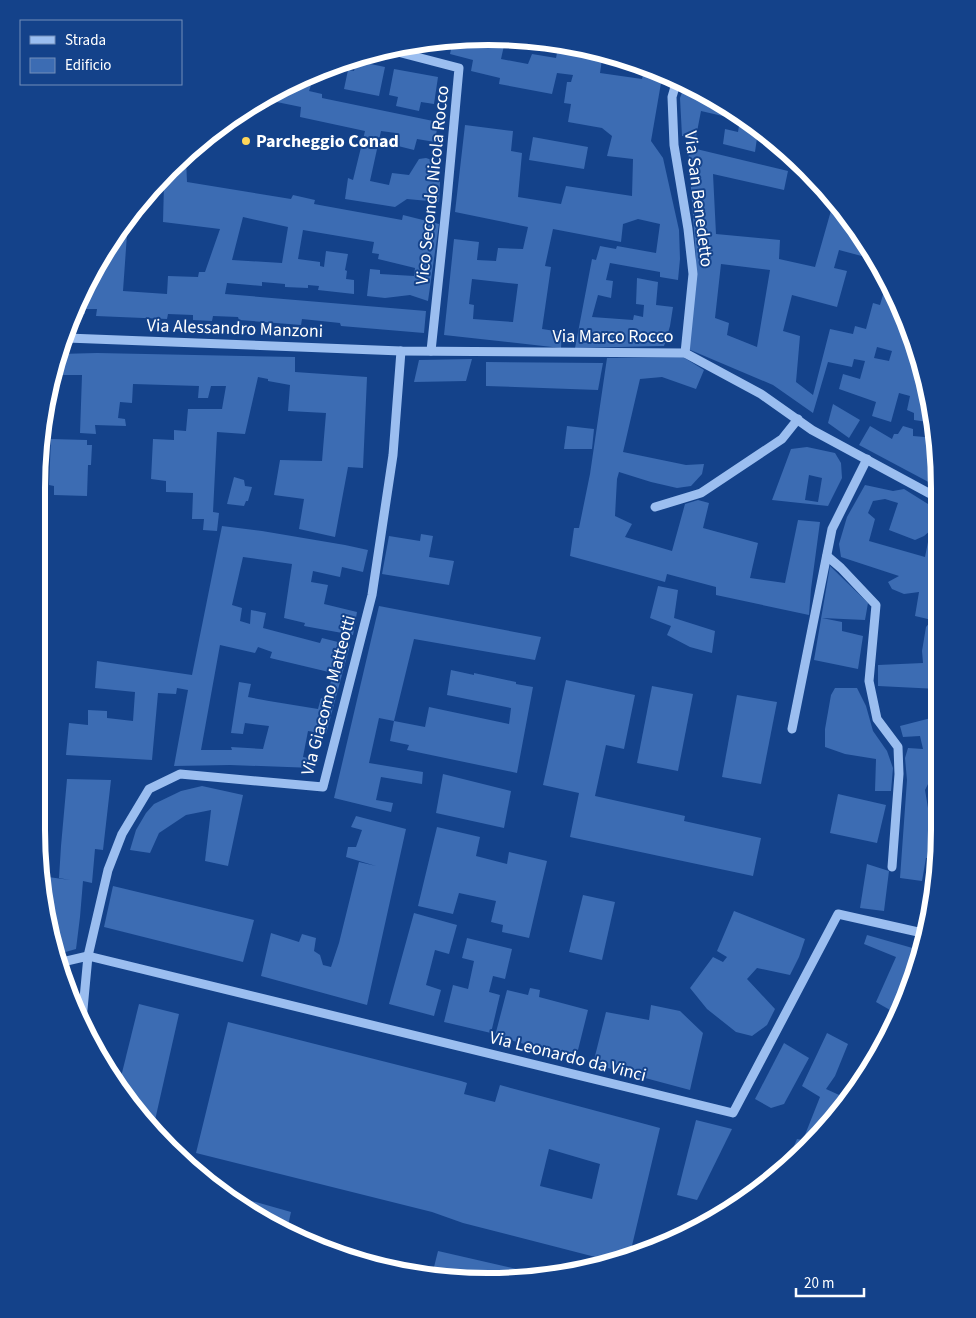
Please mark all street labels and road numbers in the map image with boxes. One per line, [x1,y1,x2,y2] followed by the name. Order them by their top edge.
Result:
[410,84,455,286] street label: Vico Secondo Nicola Rocco
[678,130,719,268] street label: Via San Benedetto
[146,313,324,344] street label: Via Alessandro Manzoni
[552,324,674,349] street label: Via Marco Rocco
[295,612,362,778] street label: Via Giacomo Matteotti
[487,1025,649,1088] street label: Via Leonardo da Vinci

